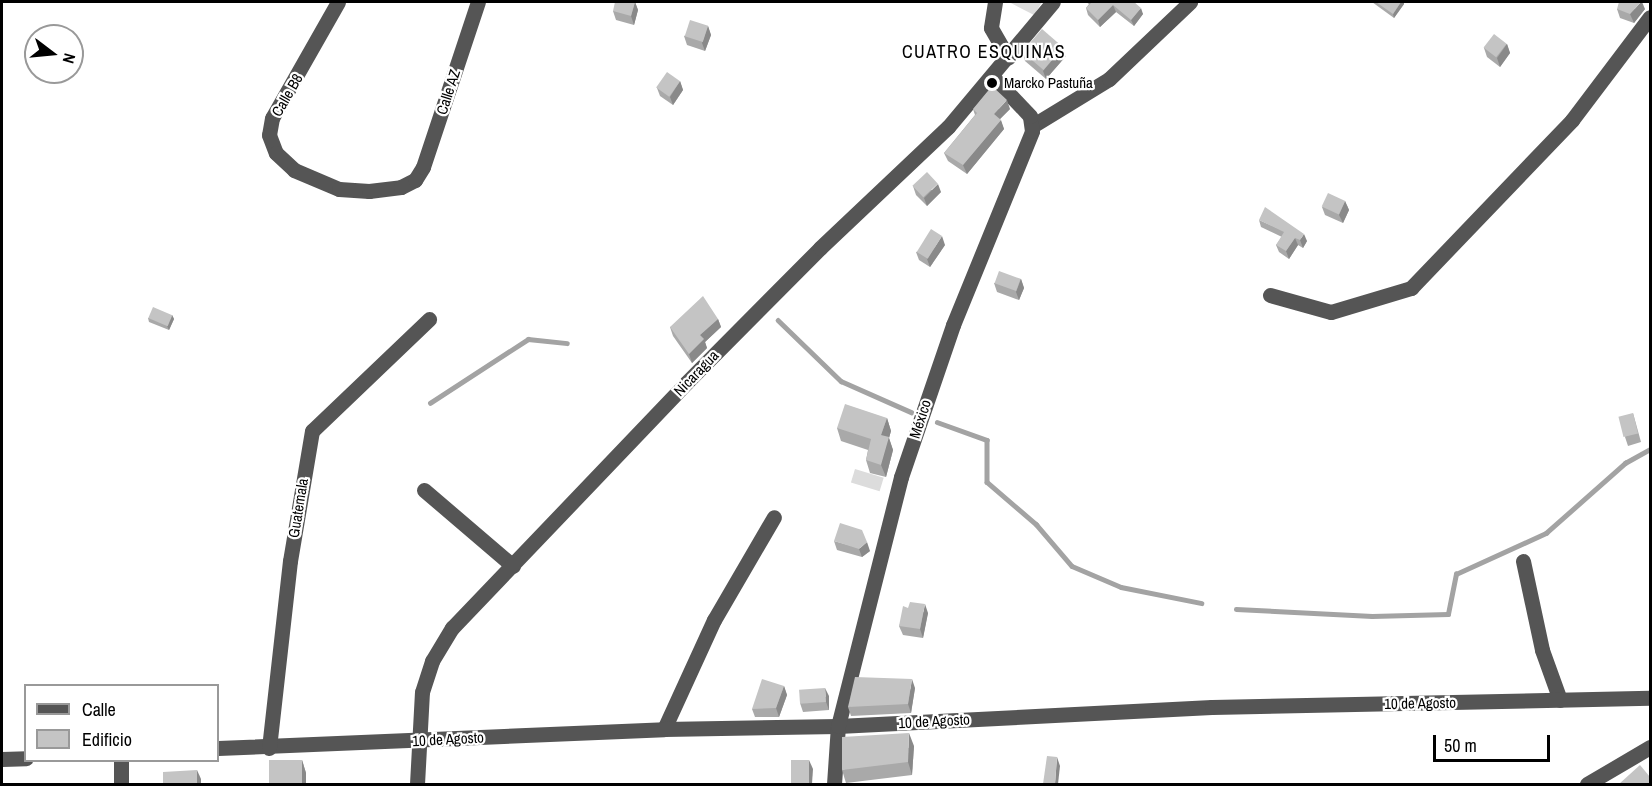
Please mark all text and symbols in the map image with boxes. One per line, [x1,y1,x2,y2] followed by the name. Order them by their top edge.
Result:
[24,24,84,84] north arrow
[902,41,1066,63] district label: CUATRO ESQUINAS
[58,51,81,66] text: N
[432,67,464,117] street label: Calle AZ
[268,70,306,120] street label: Calle B8
[1004,74,1093,92] place label: Marcko Pastuña
[985,76,999,90] marker: Marcko Pastuña
[670,346,722,400] street label: Nicaragua
[905,397,935,441] street label: México
[284,477,312,539] street label: Guatemala
[24,684,219,762] legend
[1384,693,1456,713] street label: 10 de Agosto
[82,697,116,722] text: Calle
[897,710,971,732] street label: 10 de Agosto
[1436,723,1553,761] scale bar
[82,727,132,752] text: Edificio
[411,728,485,750] street label: 10 de Agosto
[1444,733,1477,758] text: 50 m

